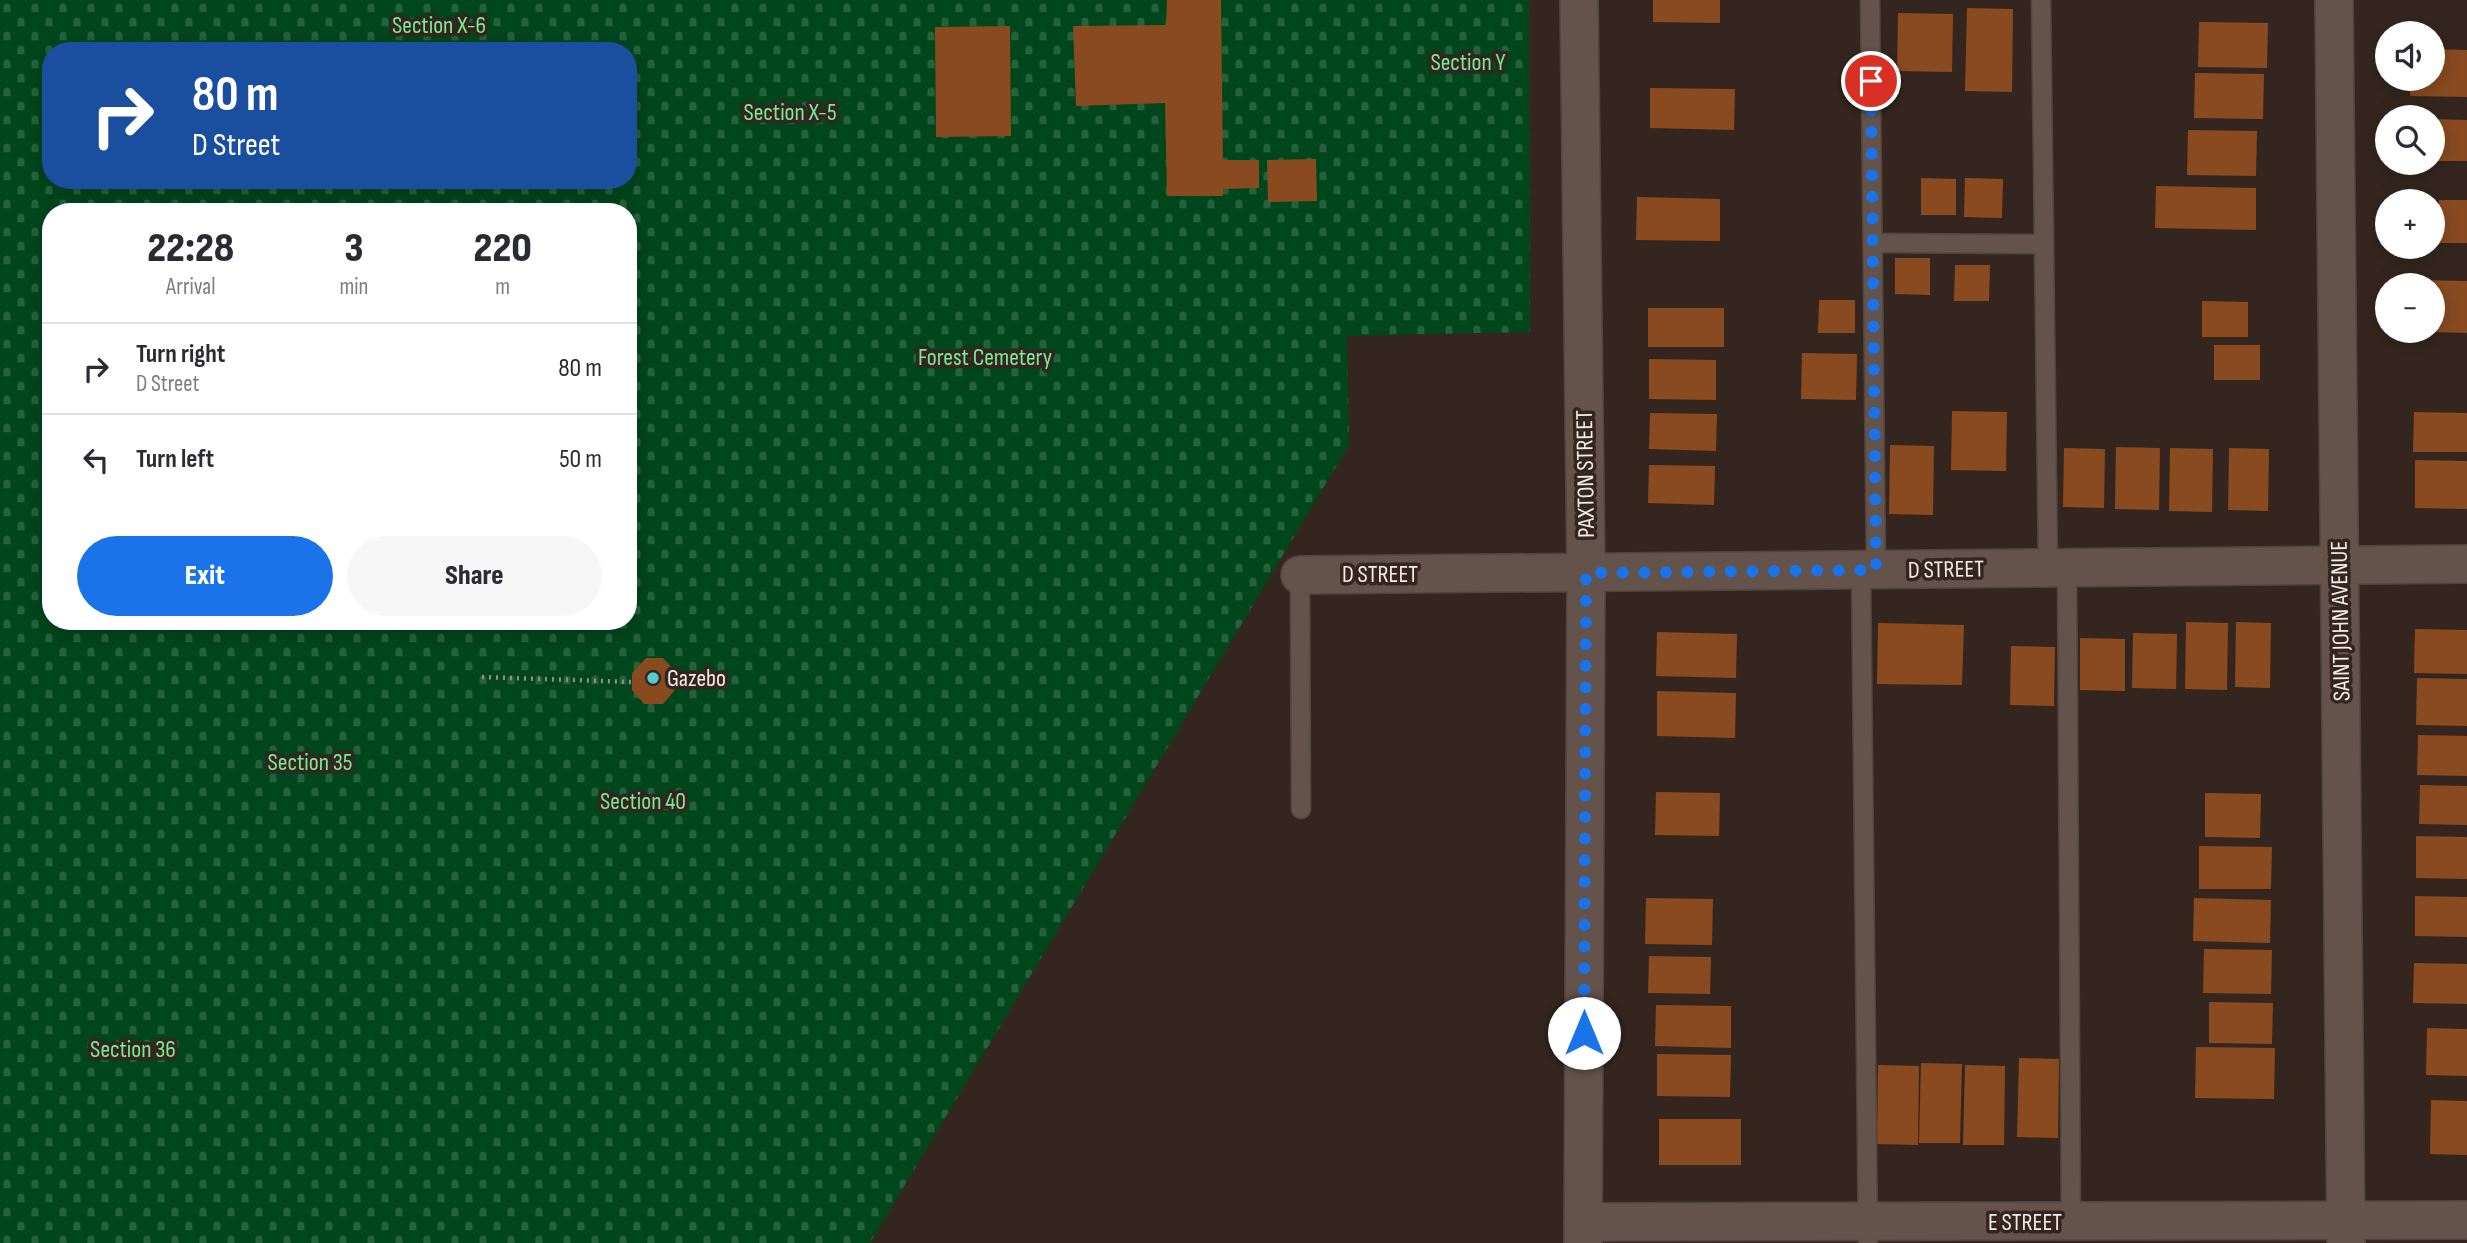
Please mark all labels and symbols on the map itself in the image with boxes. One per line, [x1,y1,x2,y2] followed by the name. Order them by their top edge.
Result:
[392,11,486,40] park label: Section X-6
[1430,48,1506,77] park label: Section Y
[1841,51,1901,111] pin
[743,98,837,127] park label: Section X-5
[918,343,1052,372] park label: Forest Cemetery
[1570,410,1601,538] street label: PAXTON STREET
[2325,541,2356,701] street label: SAINT JOHN AVENUE
[1908,554,1985,585] street label: D STREET
[1342,560,1418,589] street label: D STREET
[667,664,726,693] place label: Gazebo
[645,670,661,686] marker: Gazebo
[268,748,352,777] park label: Section 35
[600,787,686,816] park label: Section 40
[1547,996,1621,1070] position arrow
[90,1035,176,1064] park label: Section 36
[1988,1208,2062,1237] street label: E STREET

